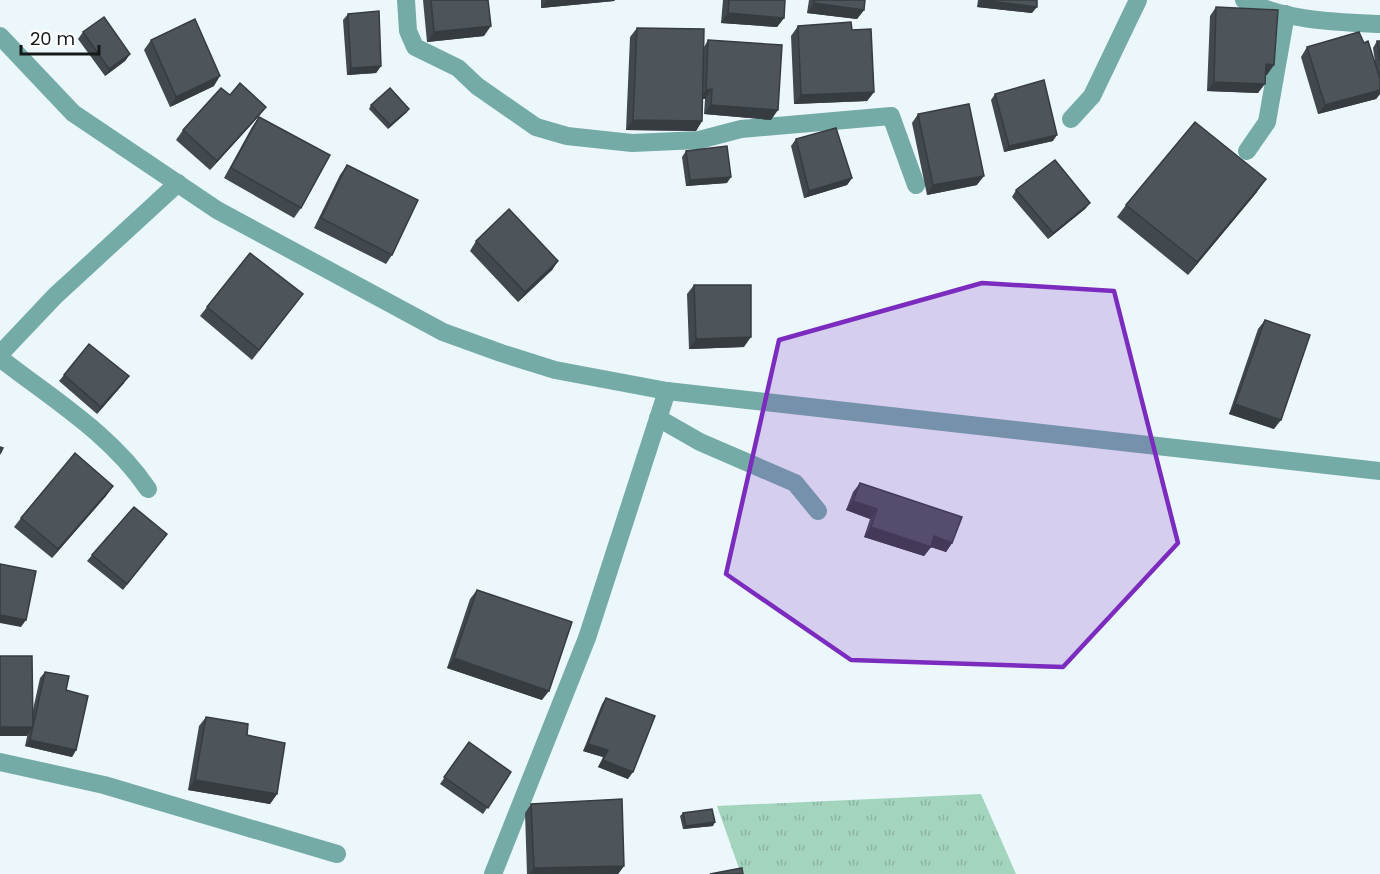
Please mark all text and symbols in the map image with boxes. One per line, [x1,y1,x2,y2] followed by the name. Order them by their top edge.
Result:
[21,18,99,56] scale bar
[30,26,75,51] text: 20 m

